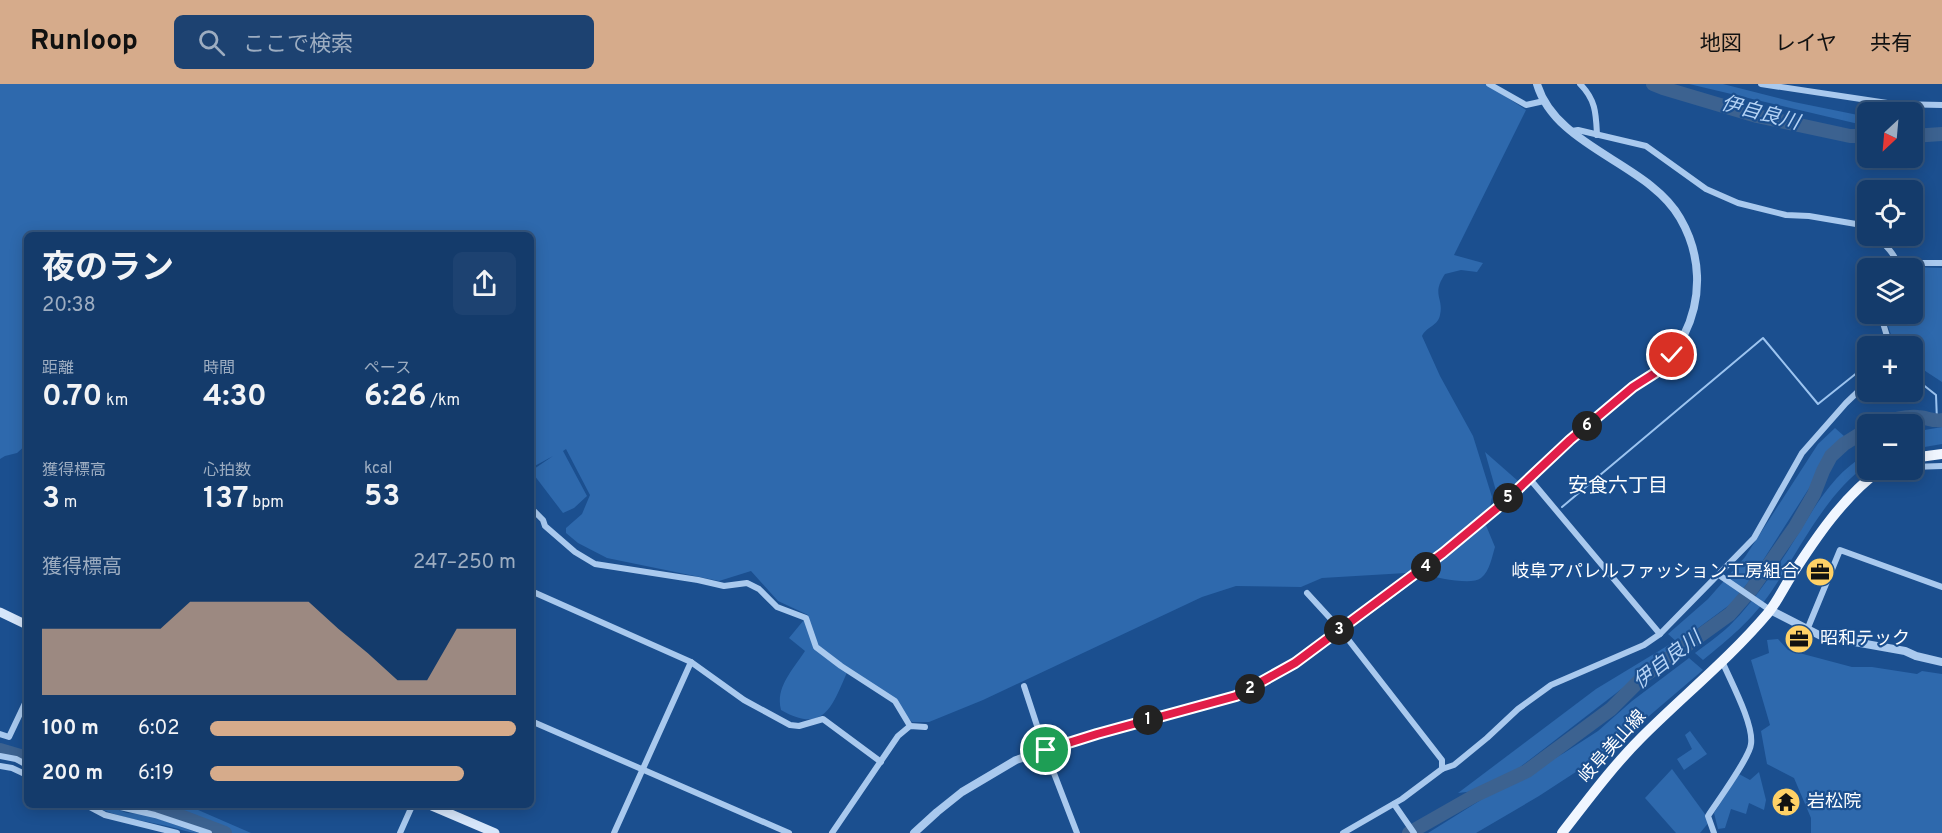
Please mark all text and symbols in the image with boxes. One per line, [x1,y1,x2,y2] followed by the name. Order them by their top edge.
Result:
[174,15,594,69] search box
[30,24,138,60] text: Runloop
[195,26,228,59] icon: search
[1700,31,1742,58] text: 地図
[1775,31,1837,58] text: レイヤ
[1870,31,1912,58] text: 共有
[243,32,353,59] text: ここで検索
[1718,91,1804,137] water label: 伊自良川
[1857,102,1923,168] north arrow
[1857,102,1923,480] map controls
[1857,180,1923,246] button: locate
[42,249,174,291] text: 夜のラン
[453,252,516,315] button: share
[1857,258,1923,324] button: layers
[42,293,96,319] text: 20:38
[1646,329,1697,380] pin
[1857,336,1923,402] button: +
[1655,338,1688,371] icon: check
[42,359,74,379] text: 距離
[203,359,235,379] text: 時間
[364,359,411,379] text: ペース
[42,379,102,416] text: 0.70
[203,379,267,416] text: 4:30
[364,379,427,416] text: 6:26
[102,391,128,411] text: km
[427,391,460,411] text: /km
[1572,411,1602,441] pin: 6
[1857,414,1923,480] button: −
[1582,416,1592,436] text: 6
[364,459,392,479] text: kcal
[42,461,106,481] text: 獲得標高
[203,461,251,481] text: 心拍数
[1568,474,1668,500] district label: 安食六丁目
[364,479,400,516] text: 53
[42,481,60,518] text: 3
[203,481,249,518] text: 137
[1493,483,1523,513] pin: 5
[1503,488,1513,508] text: 5
[60,493,77,513] text: m
[249,493,284,513] text: bpm
[413,550,516,576] text: 247–250 m
[1411,552,1441,582] pin: 4
[42,555,122,581] text: 獲得標高
[1804,556,1836,588] office icon: 岐阜アパレルファッション工房組合
[1421,557,1431,577] text: 4
[1511,561,1799,584] place label: 岐阜アパレルファッション工房組合
[1324,615,1354,645] pin: 3
[1334,620,1344,640] text: 3
[1783,623,1815,655] office icon: 昭和テック
[1628,625,1709,696] water label: 伊自良川
[1820,628,1910,651] place label: 昭和テック
[1235,674,1265,704] pin: 2
[1245,679,1255,699] text: 2
[1133,705,1163,735] pin: 1
[1574,706,1652,788] street label: 岐阜美山線
[1145,710,1151,730] text: 1
[42,716,99,742] text: 100 m
[138,716,180,742] text: 6:02
[1020,724,1071,775] pin
[1029,733,1062,766] icon: arrive
[42,761,103,787] text: 200 m
[138,761,174,787] text: 6:19
[1770,786,1802,818] temple icon: 岩松院
[1807,791,1861,814] place label: 岩松院

